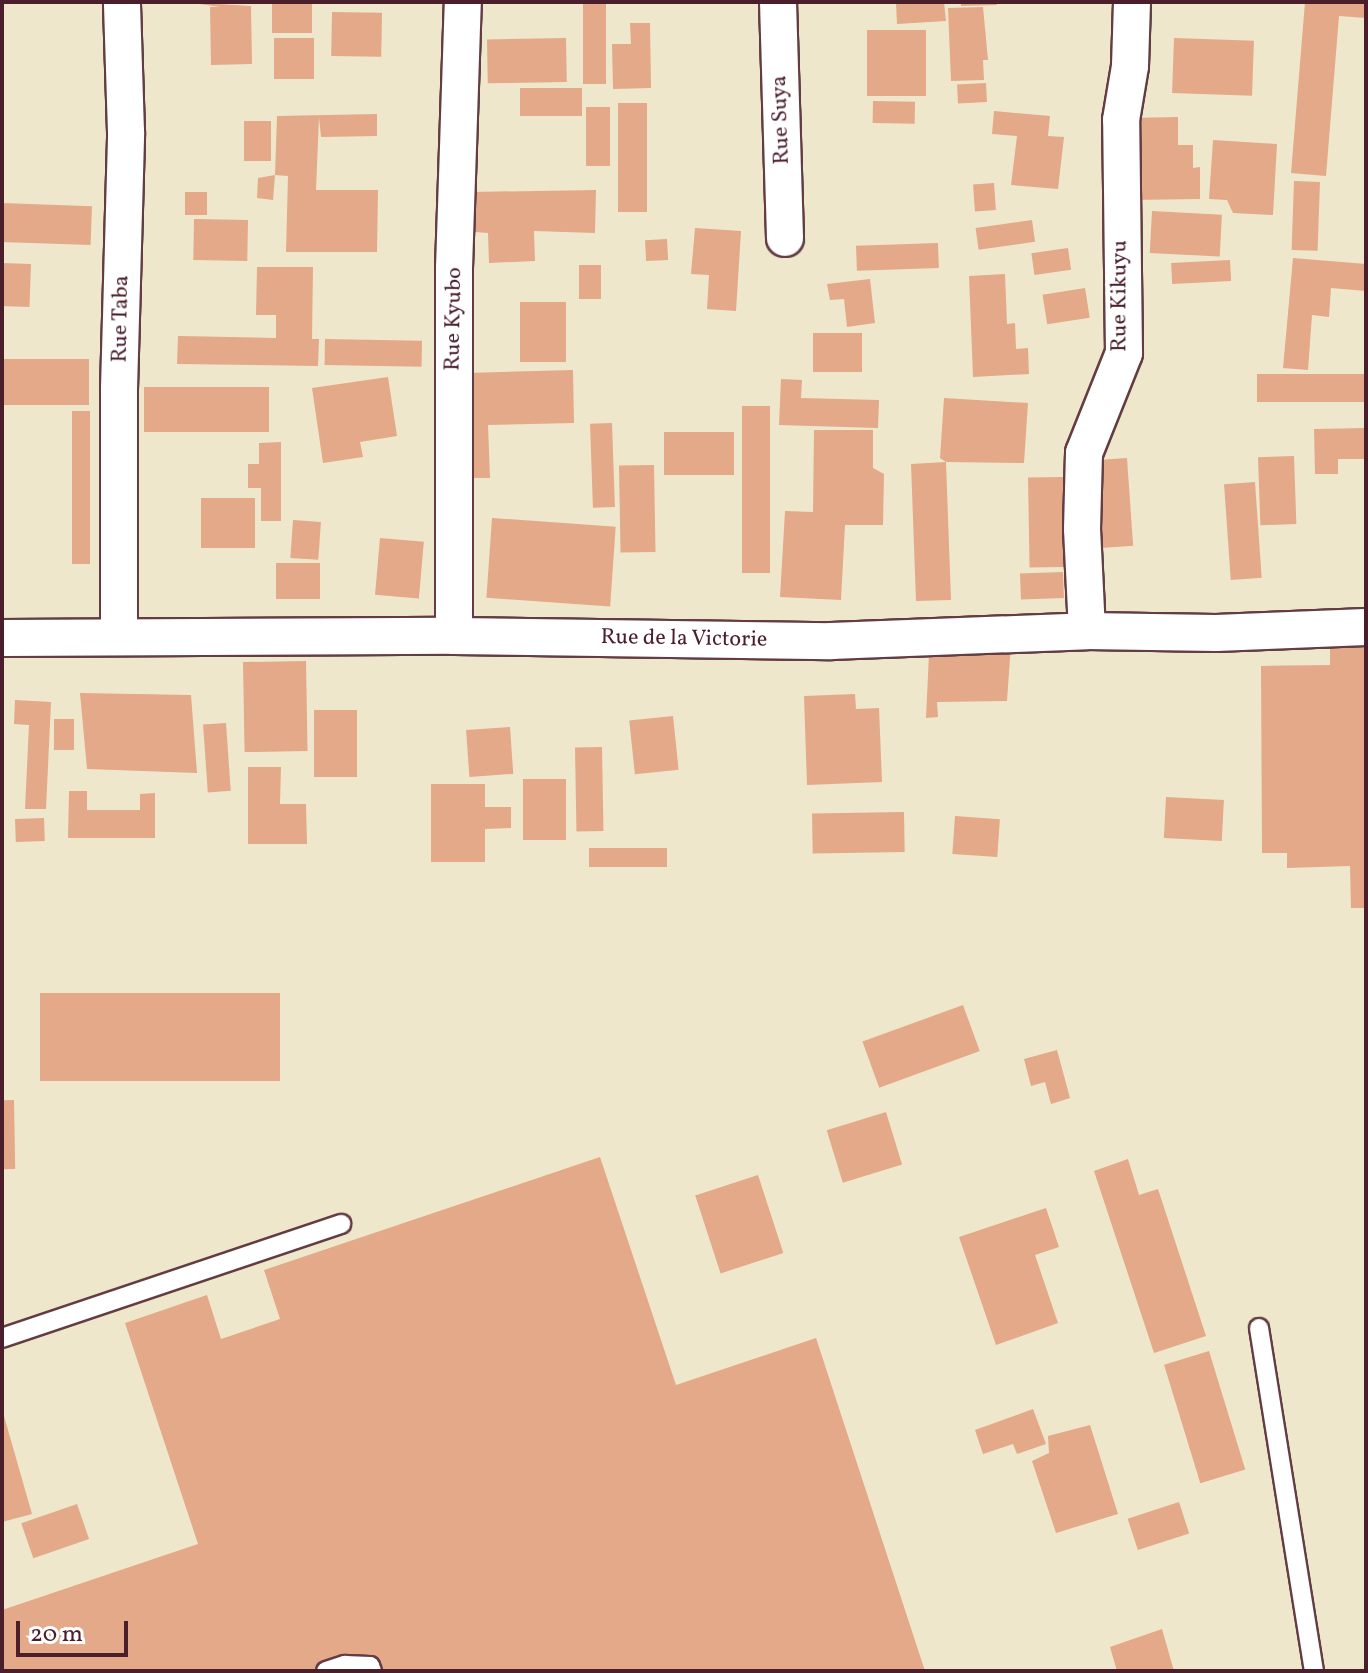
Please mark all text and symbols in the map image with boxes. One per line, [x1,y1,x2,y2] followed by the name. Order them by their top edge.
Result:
[766,75,796,165] street label: Rue Suya
[1107,240,1133,352] street label: Rue Kikuyu
[440,267,468,371] street label: Rue Kyubo
[107,275,135,363] street label: Rue Taba
[600,624,768,654] street label: Rue de la Victorie
[20,1605,132,1655] scale bar
[30,1618,83,1652] text: 20 m

